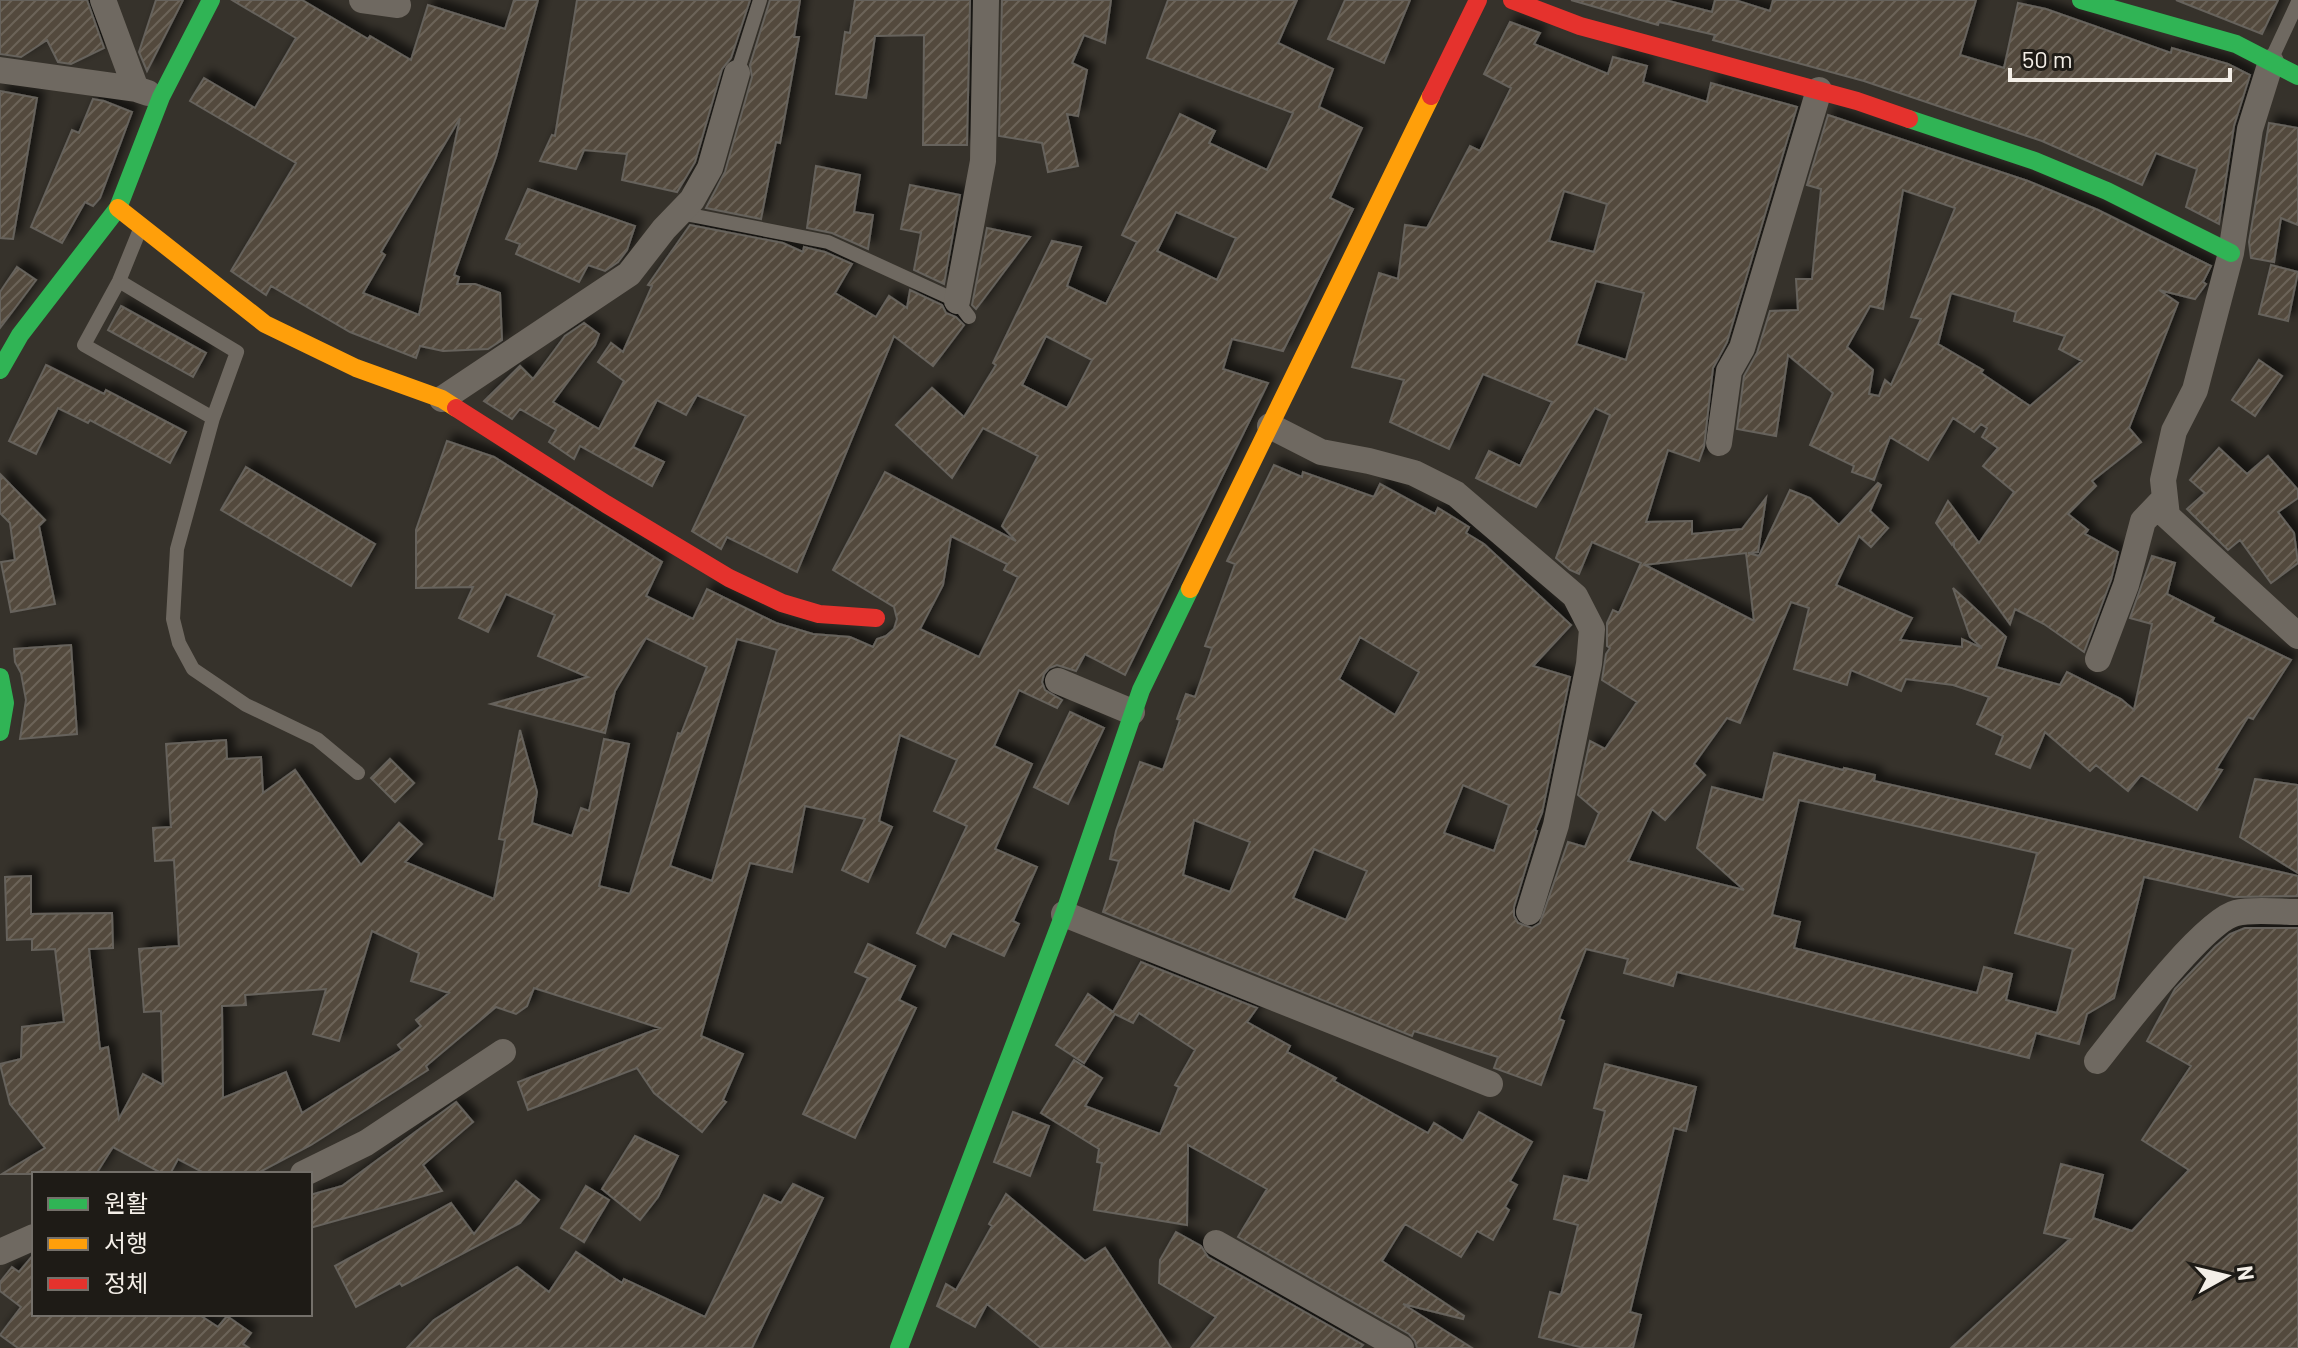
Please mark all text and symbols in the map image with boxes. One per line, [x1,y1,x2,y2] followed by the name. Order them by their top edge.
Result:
[2010,32,2230,82] scale bar
[2022,44,2073,73] text: 50 m
[32,1172,312,1316] legend
[104,1188,148,1217] text: 원활
[104,1228,148,1257] text: 서행
[2186,1236,2266,1316] north arrow
[2233,1264,2261,1282] text: N
[104,1268,148,1297] text: 정체

